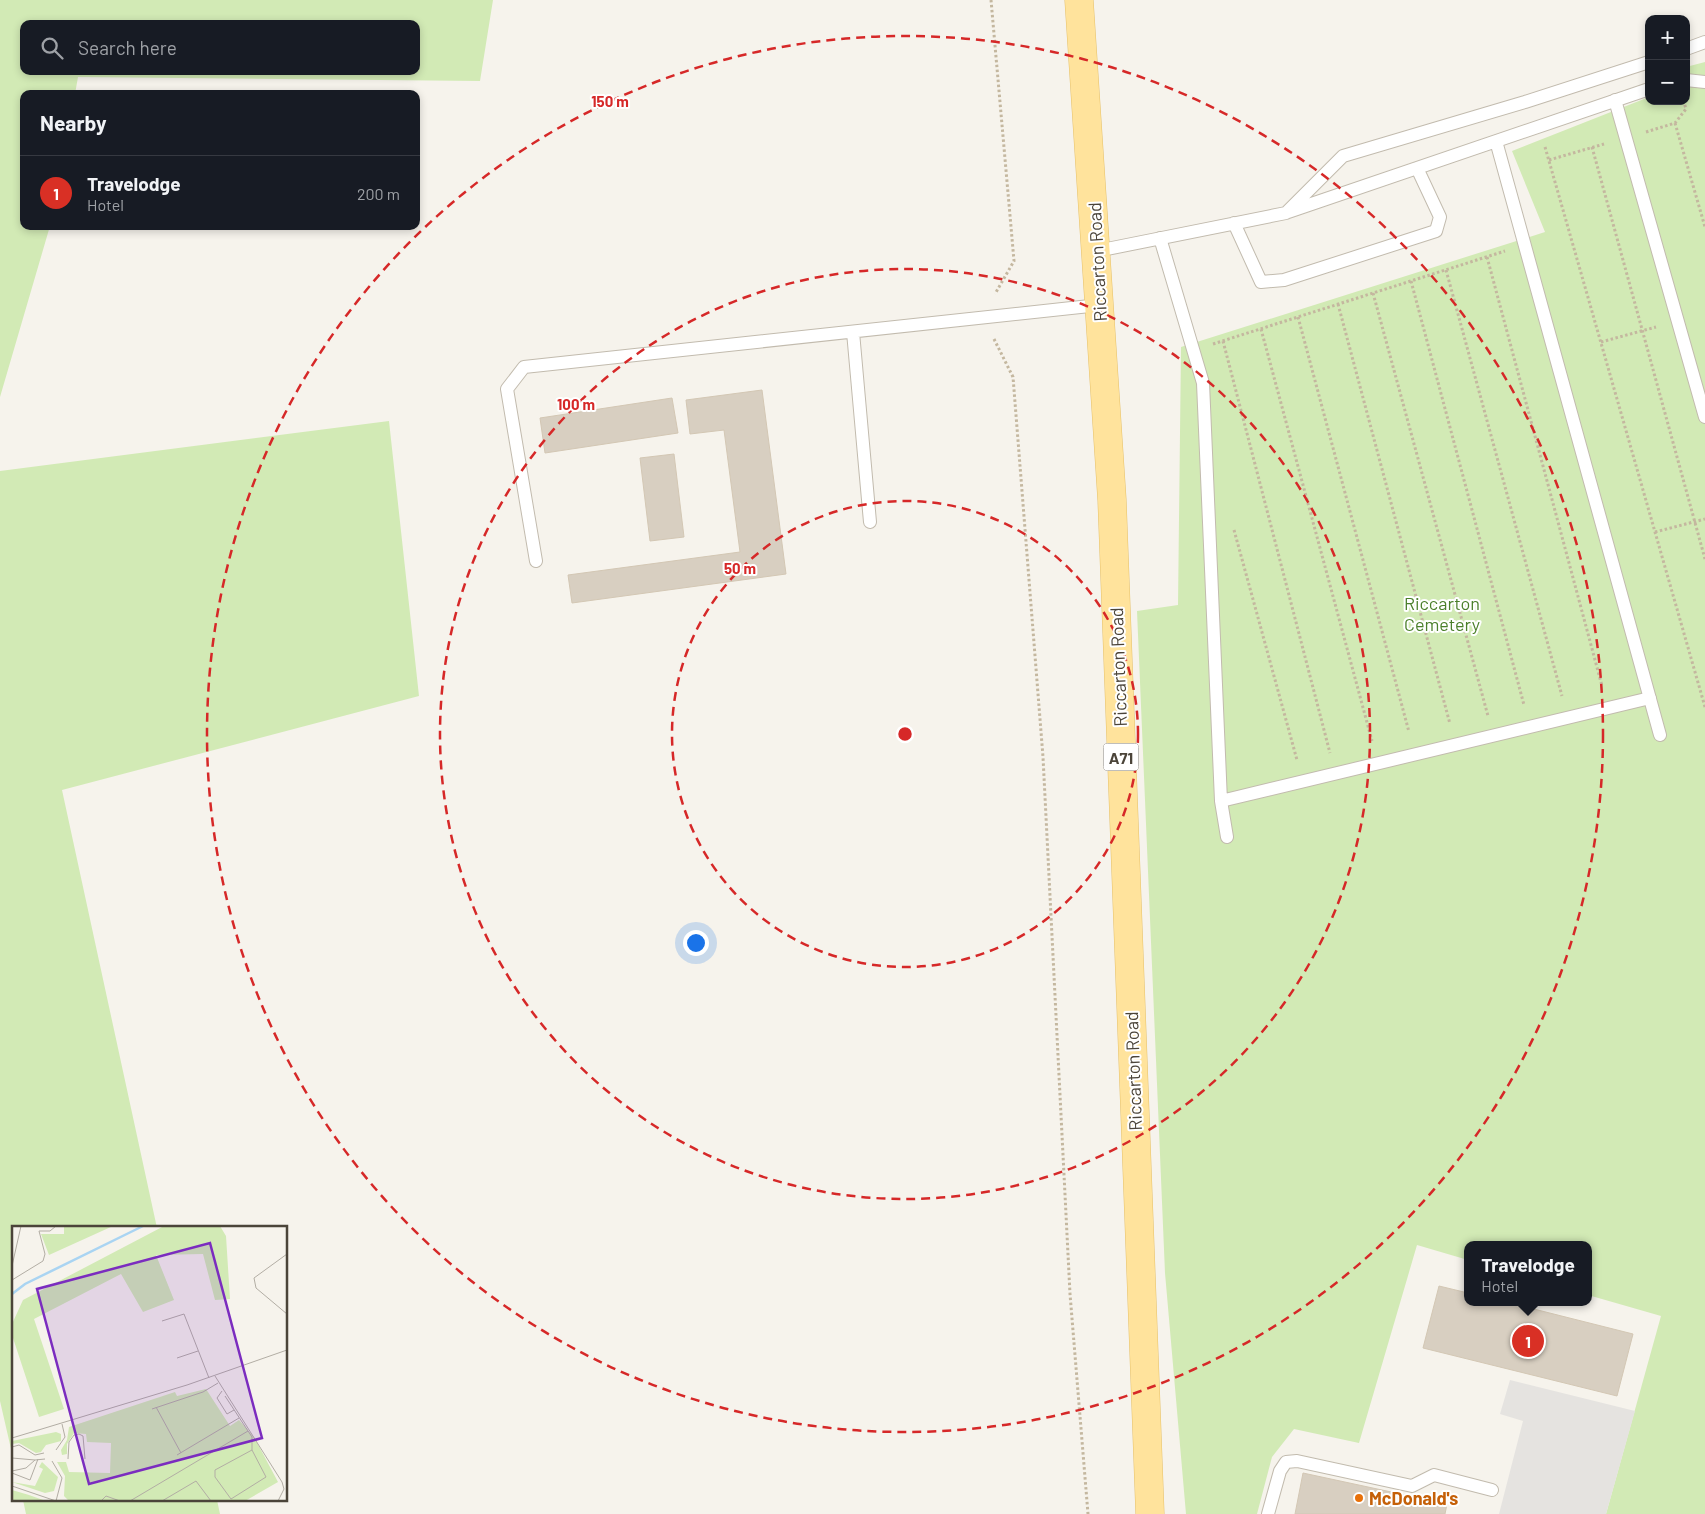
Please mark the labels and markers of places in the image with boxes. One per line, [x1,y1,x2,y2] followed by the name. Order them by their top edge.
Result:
[896,725,914,743] centre of rings
[1512,1322,1544,1360] pin: 1
[1369,1487,1458,1509] place label: McDonald's
[1353,1492,1365,1504] marker: McDonald's

